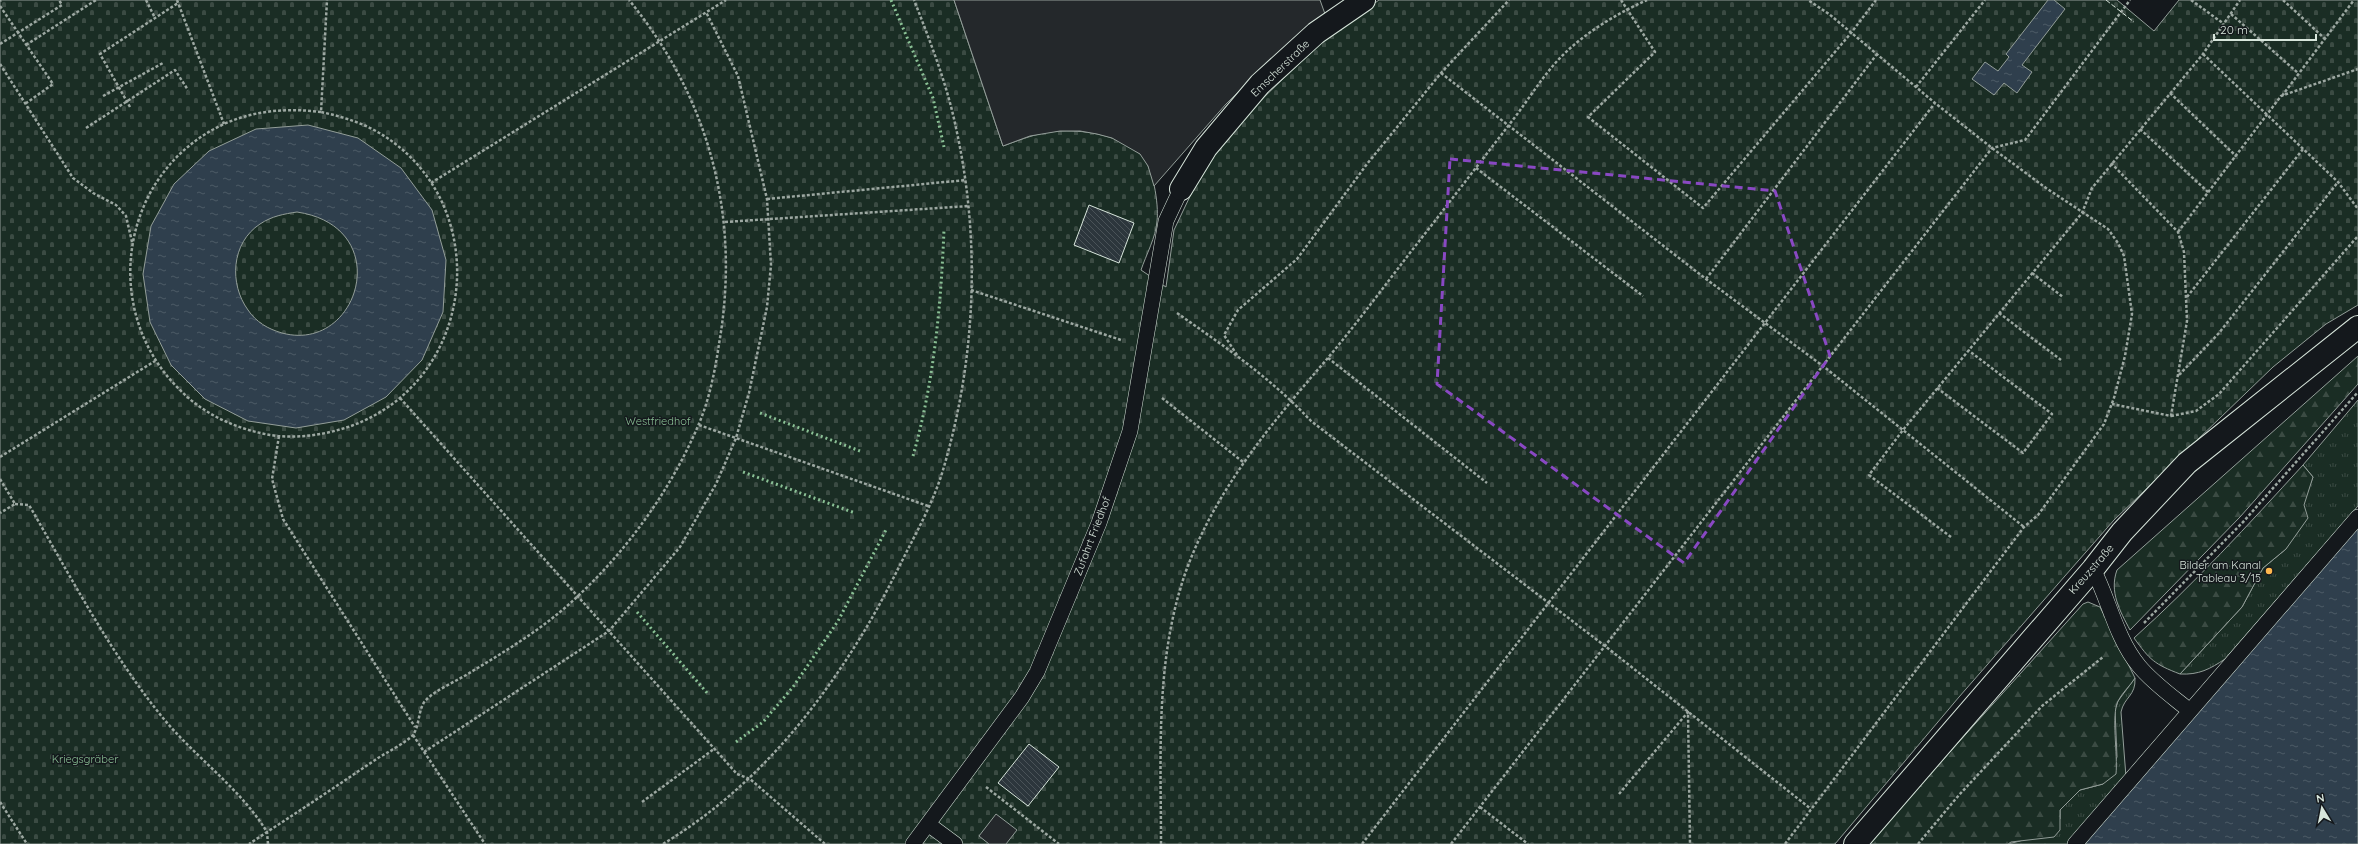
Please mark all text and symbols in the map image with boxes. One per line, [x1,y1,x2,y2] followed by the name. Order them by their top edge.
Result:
[2214,16,2316,42] scale bar
[2220,22,2248,37] text: 20 m
[1248,36,1312,100] street label: Emscherstraße
[625,414,691,428] park label: Westfriedhof
[1070,494,1114,578] street label: Zufahrt Friedhof
[2066,541,2116,597] street label: Kreuzstraße
[2180,558,2261,585] place label: Bilder am Kanal Tableau 3/15
[2264,566,2274,576] marker: Bilder am Kanal Tableau 3/15
[52,752,119,766] park label: Kriegsgräber
[2302,788,2342,828] north arrow
[2315,791,2325,806] text: N

